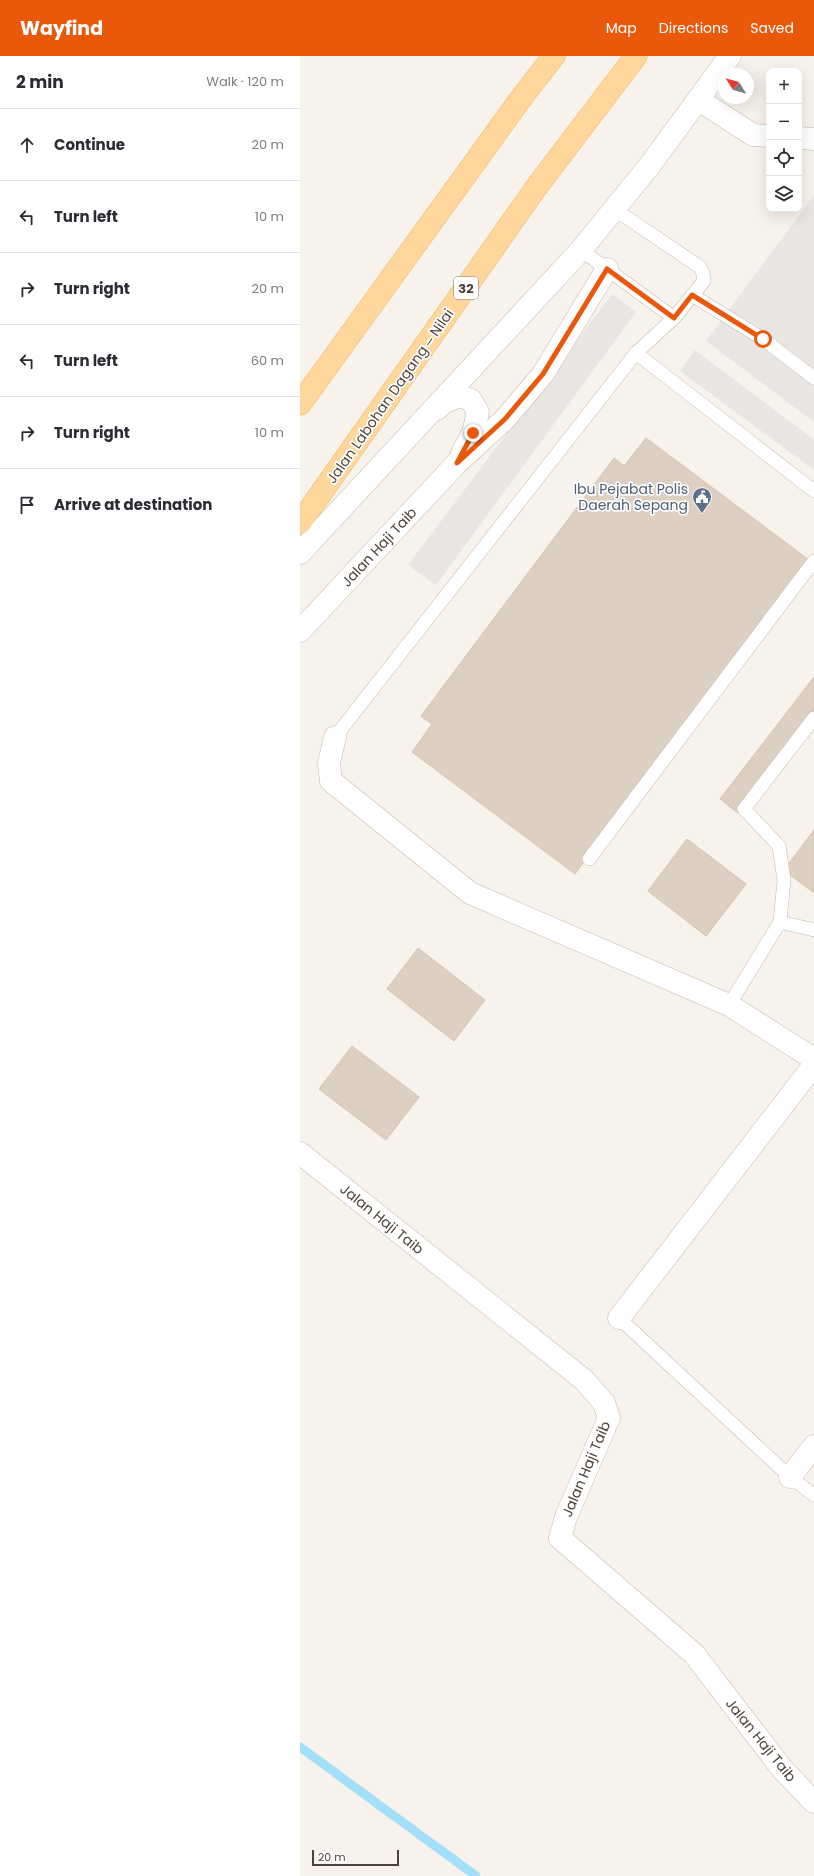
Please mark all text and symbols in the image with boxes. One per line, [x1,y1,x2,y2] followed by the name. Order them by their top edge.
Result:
[20,15,103,42] text: Wayfind
[606,18,637,38] text: Map
[659,18,728,38] text: Directions
[750,18,794,38] text: Saved
[718,68,754,104] north arrow
[766,68,802,212] map controls
[766,68,802,104] button: +
[16,70,64,94] text: 2 min
[206,72,284,91] text: Walk · 120 m
[766,104,802,140] button: −
[16,134,38,156] icon: ahead
[54,134,125,155] text: Continue
[251,135,284,154] text: 20 m
[766,140,802,176] button: locate
[766,176,802,212] button: layers
[16,206,38,228] icon: left
[54,206,118,227] text: Turn left
[255,207,284,226] text: 10 m
[454,277,478,299] road number: 32
[16,278,38,300] icon: right
[54,278,130,299] text: Turn right
[251,279,284,298] text: 20 m
[322,305,458,487] street label: Jalan Labohan Dagang ‒ Nilai
[754,330,772,348] route start
[16,350,38,372] icon: left
[54,350,118,371] text: Turn left
[251,351,284,370] text: 60 m
[16,422,38,444] icon: right
[54,422,130,443] text: Turn right
[255,423,284,442] text: 10 m
[464,424,482,442] route end
[574,479,688,515] place label: Ibu Pejabat Polis Daerah Sepang
[691,486,713,514] public building icon: Ibu Pejabat Polis Daerah Sepang
[16,494,38,516] icon: arrive
[54,494,212,515] text: Arrive at destination
[337,503,421,591] street label: Jalan Haji Taib
[336,1179,428,1259] street label: Jalan Haji Taib
[557,1418,615,1520] street label: Jalan Haji Taib
[721,1694,801,1786] street label: Jalan Haji Taib
[312,1848,399,1867] scale bar
[318,1849,346,1865] text: 20 m

